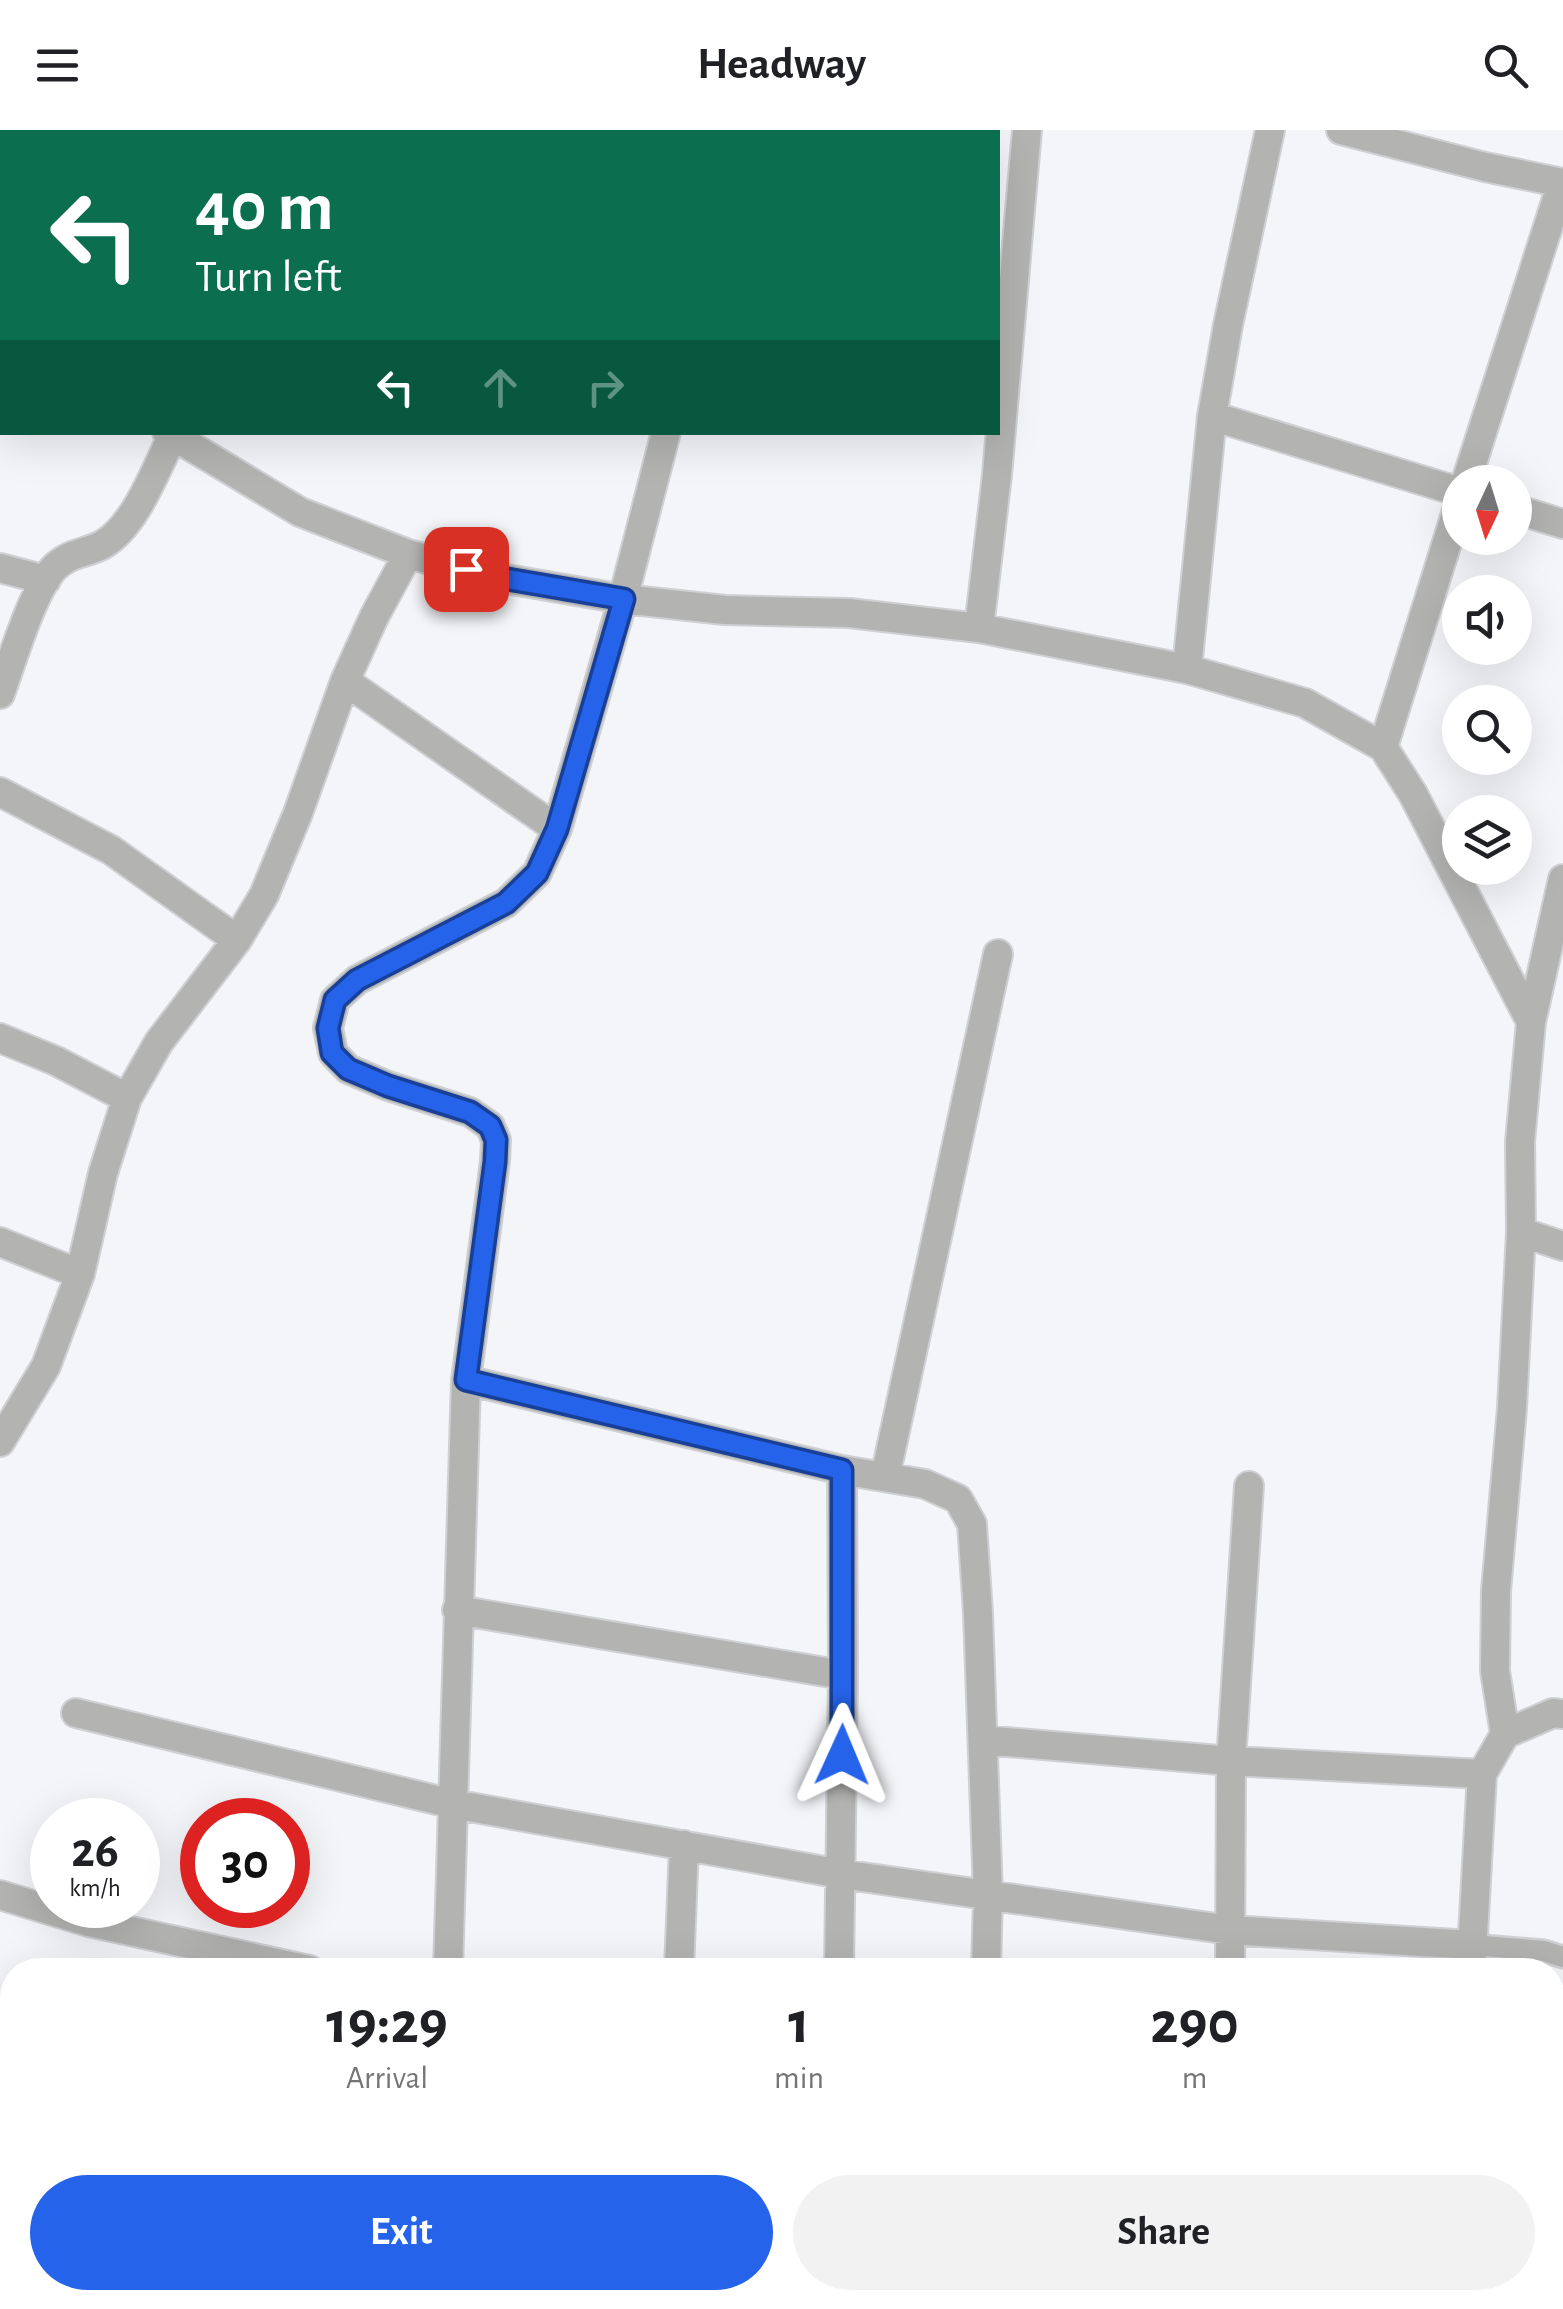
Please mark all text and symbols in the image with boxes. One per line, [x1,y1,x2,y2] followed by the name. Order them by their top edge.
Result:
[30,38,85,93] icon: menu
[1478,38,1533,93] icon: search
[697,42,866,87] text: Headway
[30,170,160,300] icon: left
[195,173,334,243] text: 40 m
[195,255,342,300] text: Turn left
[368,360,423,415] icon: left
[473,360,528,415] icon: ahead
[578,360,633,415] icon: right
[1442,465,1532,555] north arrow
[1442,465,1532,885] map controls
[424,527,509,612] pin
[439,542,494,597] icon: arrive
[1442,575,1532,665] button: sound
[1442,685,1532,775] button: search
[1442,795,1532,885] button: layers
[790,1703,894,1807] position arrow
[180,1798,310,1928] speed limit sign: 30
[71,1826,119,1876] text: 26
[69,1876,121,1901] text: km/h
[326,1994,448,2054] text: 19:29
[788,1994,810,2054] text: 1
[1150,1994,1239,2054] text: 290
[346,2062,428,2094] text: Arrival
[774,2062,824,2094] text: min
[1182,2062,1207,2094] text: m
[30,2175,773,2290] button: Exit
[793,2175,1535,2290] button: Share

